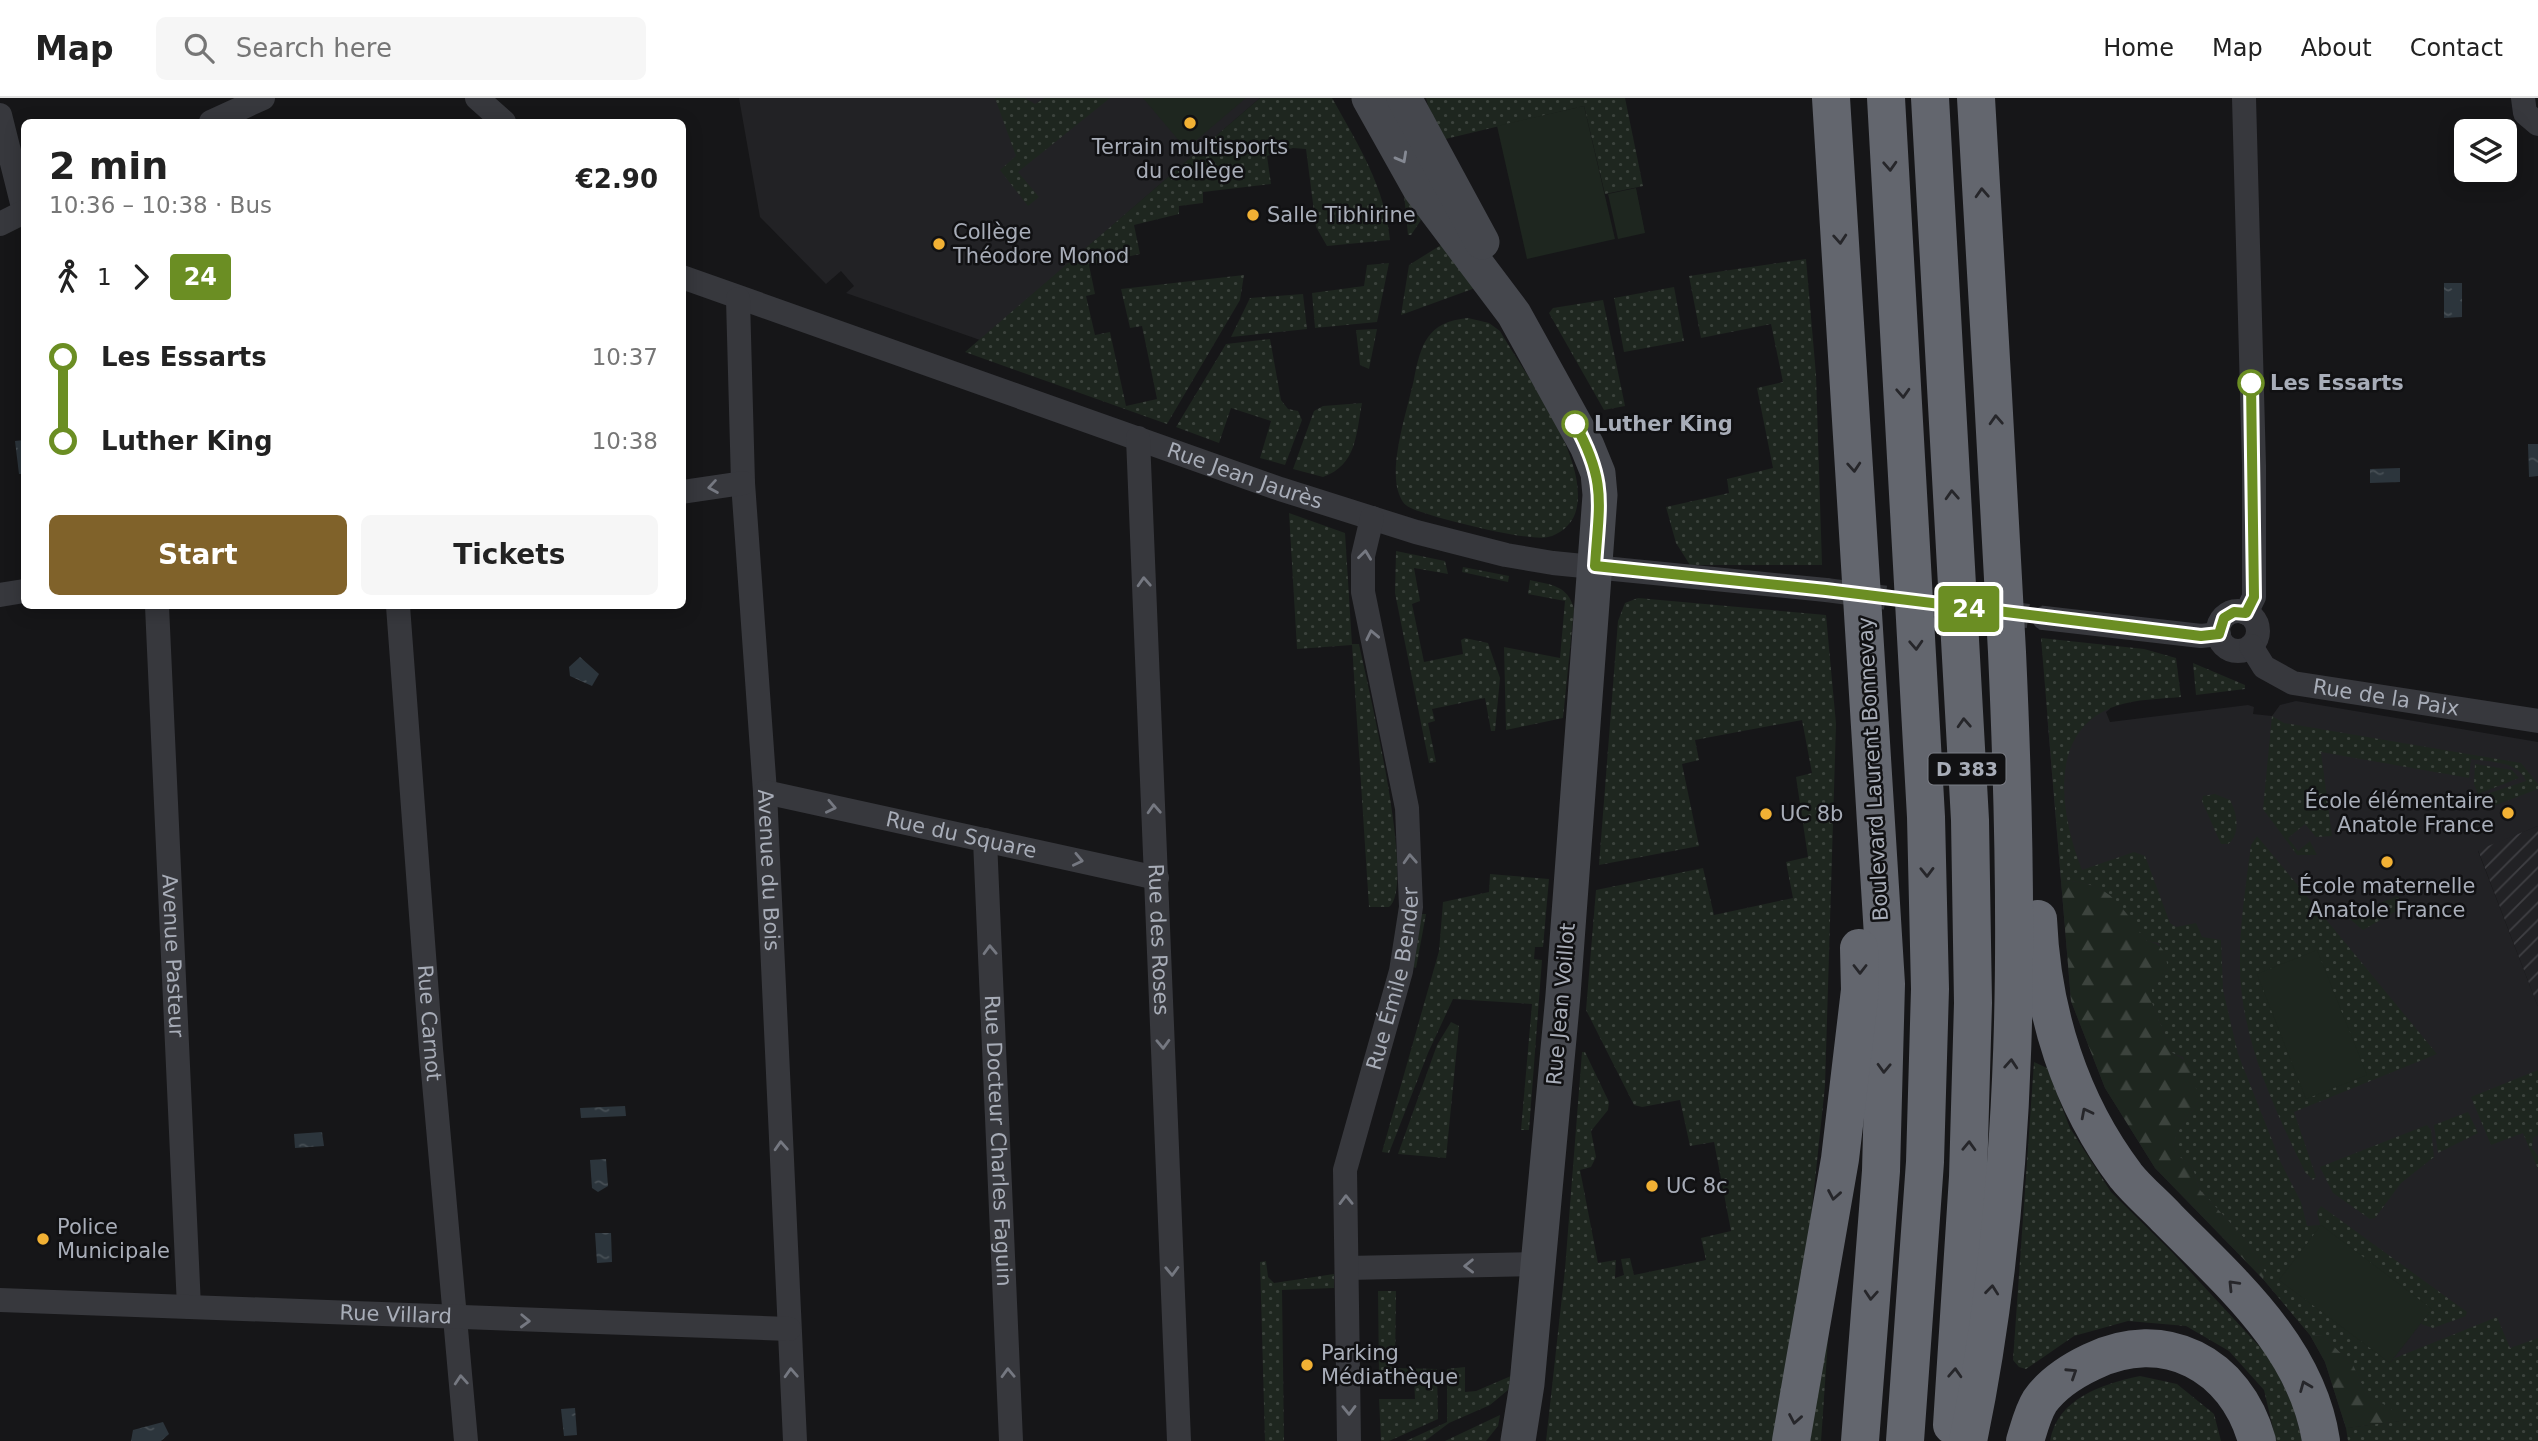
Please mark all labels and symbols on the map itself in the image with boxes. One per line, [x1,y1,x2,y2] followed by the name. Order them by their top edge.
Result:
[1182,115,1198,131] marker: Terrain multisports du collège
[1091,135,1288,183] place label: Terrain multisports du collège
[1394,150,1407,163] one-way arrow
[1882,161,1897,172] one-way arrow
[1975,187,1990,198] one-way arrow
[1267,203,1416,227] place label: Salle Tibhirine
[1245,207,1261,223] marker: Salle Tibhirine
[952,220,1129,268] place label: Collège Théodore Monod
[1832,234,1847,245] one-way arrow
[931,236,947,252] marker: Collège Théodore Monod
[2238,370,2264,396] marker: Les Essarts
[2270,371,2404,395] place label: Les Essarts
[1895,388,1910,399] one-way arrow
[1562,411,1588,437] marker: Luther King
[1594,412,1733,436] place label: Luther King
[1988,414,2003,425] one-way arrow
[1164,438,1326,514] street label: Rue Jean Jaurès
[1846,461,1861,472] one-way arrow
[707,480,719,495] one-way arrow
[1944,490,1959,501] one-way arrow
[1357,549,1372,561] one-way arrow
[1137,576,1152,587] one-way arrow
[1938,586,2000,632] line badge: 24
[1853,616,1893,922] street label: Boulevard Laurent Bonnevay
[1365,629,1380,641] one-way arrow
[1909,640,1924,651] one-way arrow
[2311,674,2461,721] street label: Rue de la Paix
[1957,717,1972,728] one-way arrow
[1928,754,2006,784] road number: D 383
[2305,788,2494,837] place label: École élémentaire Anatole France
[753,789,784,952] street label: Avenue du Bois
[825,798,837,813] one-way arrow
[1780,802,1843,826] place label: UC 8b
[1147,804,1162,815] one-way arrow
[2500,805,2516,821] marker: École élémentaire Anatole France
[1758,806,1774,822] marker: UC 8b
[884,807,1039,863] street label: Rue du Square
[1072,852,1084,866] one-way arrow
[1402,853,1417,864] one-way arrow
[2379,854,2395,870] marker: École maternelle Anatole France
[1143,863,1174,1016] street label: Rue des Roses
[1919,867,1935,878] one-way arrow
[157,873,189,1038] street label: Avenue Pasteur
[2299,873,2475,922] place label: École maternelle Anatole France
[1362,886,1423,1073] street label: Rue Émile Bender
[1542,922,1580,1086] street label: Rue Jean Voillot
[983,944,998,955] one-way arrow
[413,964,446,1082] street label: Rue Carnot
[1852,964,1867,975] one-way arrow
[980,994,1016,1287] street label: Rue Docteur Charles Faguin
[1156,1038,1171,1049] one-way arrow
[2003,1058,2018,1069] one-way arrow
[1876,1062,1891,1073] one-way arrow
[2081,1107,2095,1120] one-way arrow
[773,1140,788,1151] one-way arrow
[1961,1140,1976,1151] one-way arrow
[1666,1174,1728,1198] place label: UC 8c
[1644,1178,1660,1194] marker: UC 8c
[1827,1189,1842,1201] one-way arrow
[1338,1194,1353,1205] one-way arrow
[57,1215,170,1263] place label: Police Municipale
[35,1231,51,1247] marker: Police Municipale
[1464,1258,1474,1274] one-way arrow
[1165,1266,1180,1277] one-way arrow
[2229,1280,2242,1293] one-way arrow
[1985,1284,2000,1296] one-way arrow
[1864,1290,1879,1301] one-way arrow
[339,1300,452,1329] street label: Rue Villard
[521,1313,531,1329] one-way arrow
[1321,1341,1458,1389] place label: Parking Médiathèque
[1299,1357,1315,1373] marker: Parking Médiathèque
[784,1367,799,1378] one-way arrow
[1001,1367,1016,1378] one-way arrow
[1947,1367,1962,1378] one-way arrow
[2064,1368,2077,1381] one-way arrow
[454,1374,469,1385] one-way arrow
[2299,1381,2313,1393] one-way arrow
[1341,1405,1357,1416] one-way arrow
[1788,1413,1803,1425] one-way arrow

